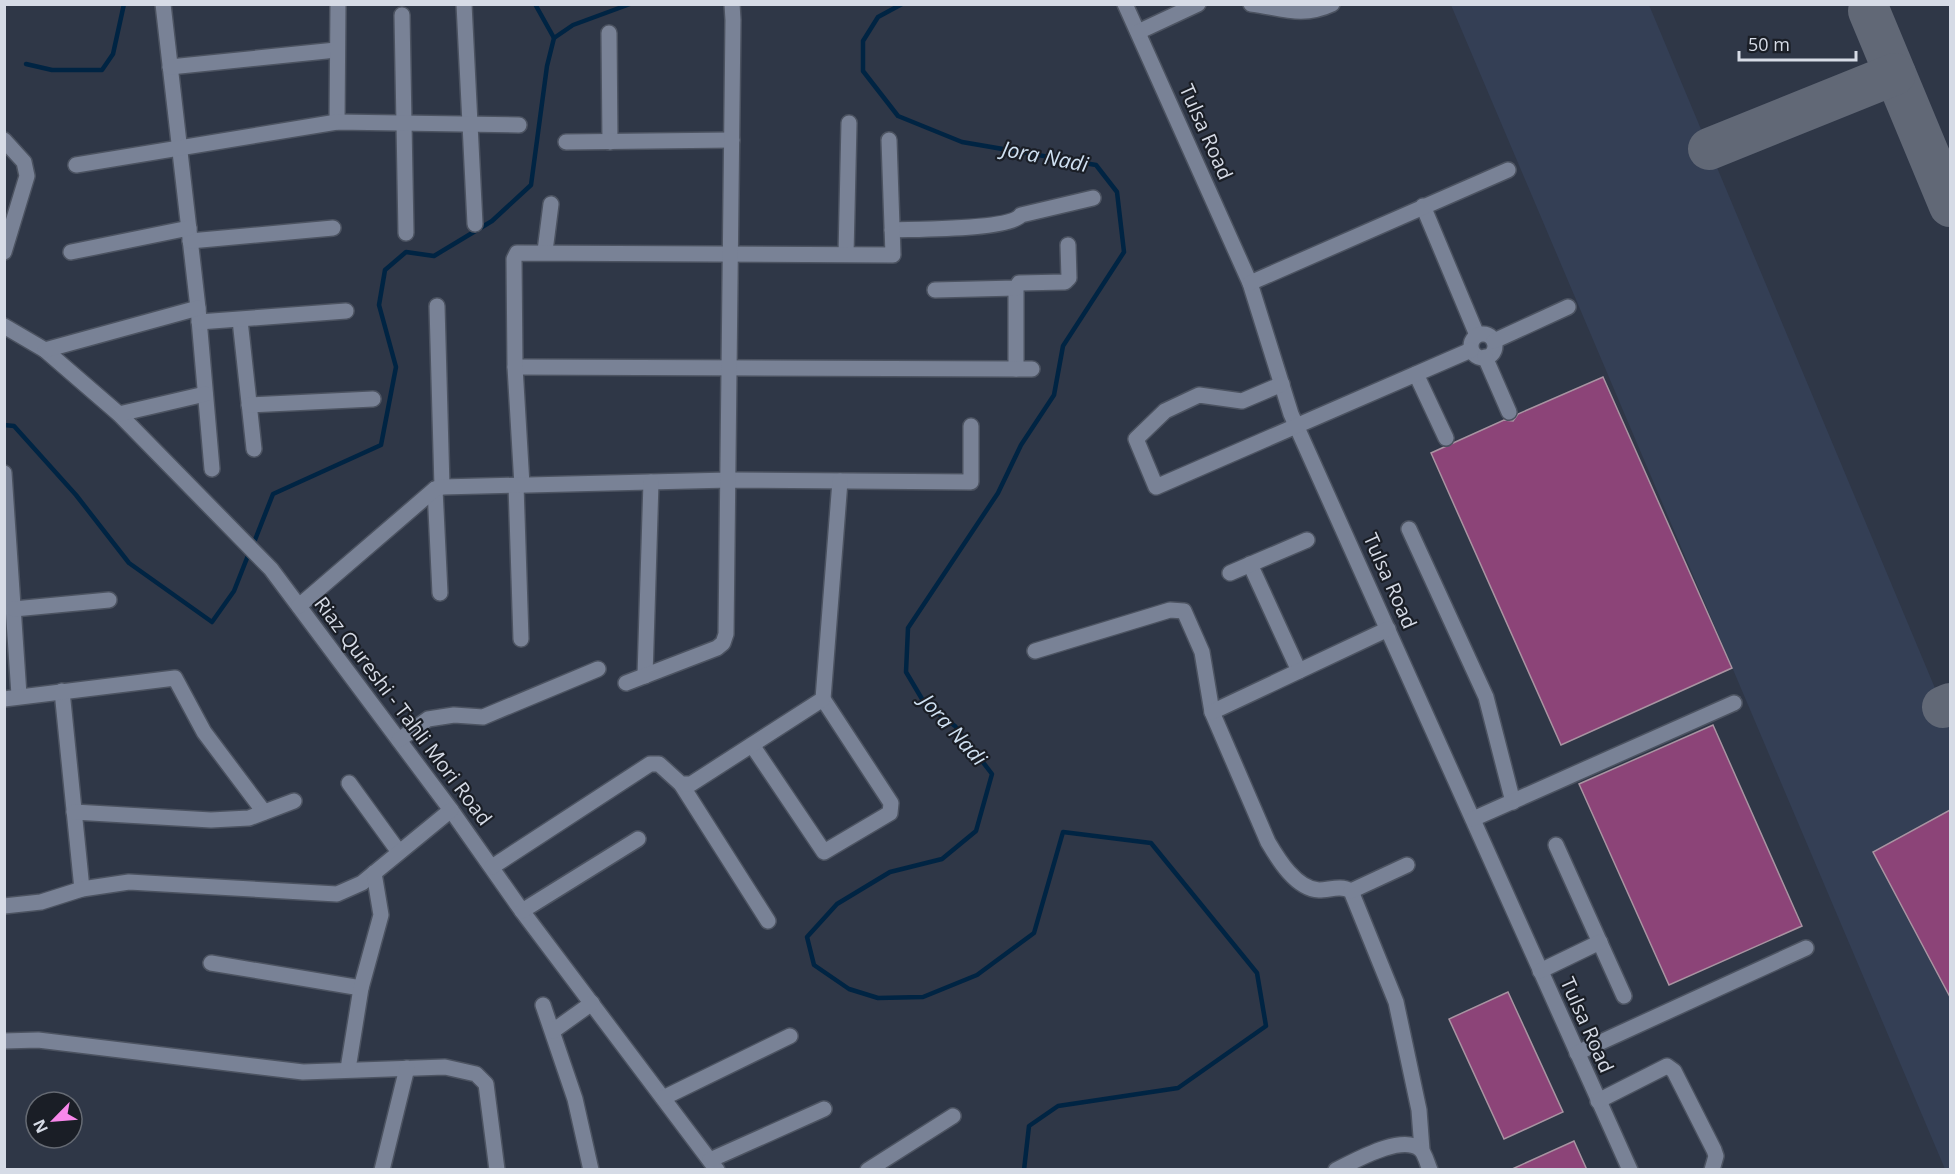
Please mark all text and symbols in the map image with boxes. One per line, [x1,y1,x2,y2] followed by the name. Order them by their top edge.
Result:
[1739,24,1856,62] scale bar
[1748,32,1790,56] text: 50 m
[1173,80,1240,184] street label: Tulsa Road
[996,133,1091,178] water label: Jora Nadi
[1357,529,1424,633] street label: Tulsa Road
[308,591,498,831] street label: Riaz Qureshi - Tahli Mori Road
[911,685,994,772] water label: Jora Nadi
[1554,973,1621,1077] street label: Tulsa Road
[24,1090,84,1150] north arrow
[28,1116,53,1137] text: N

